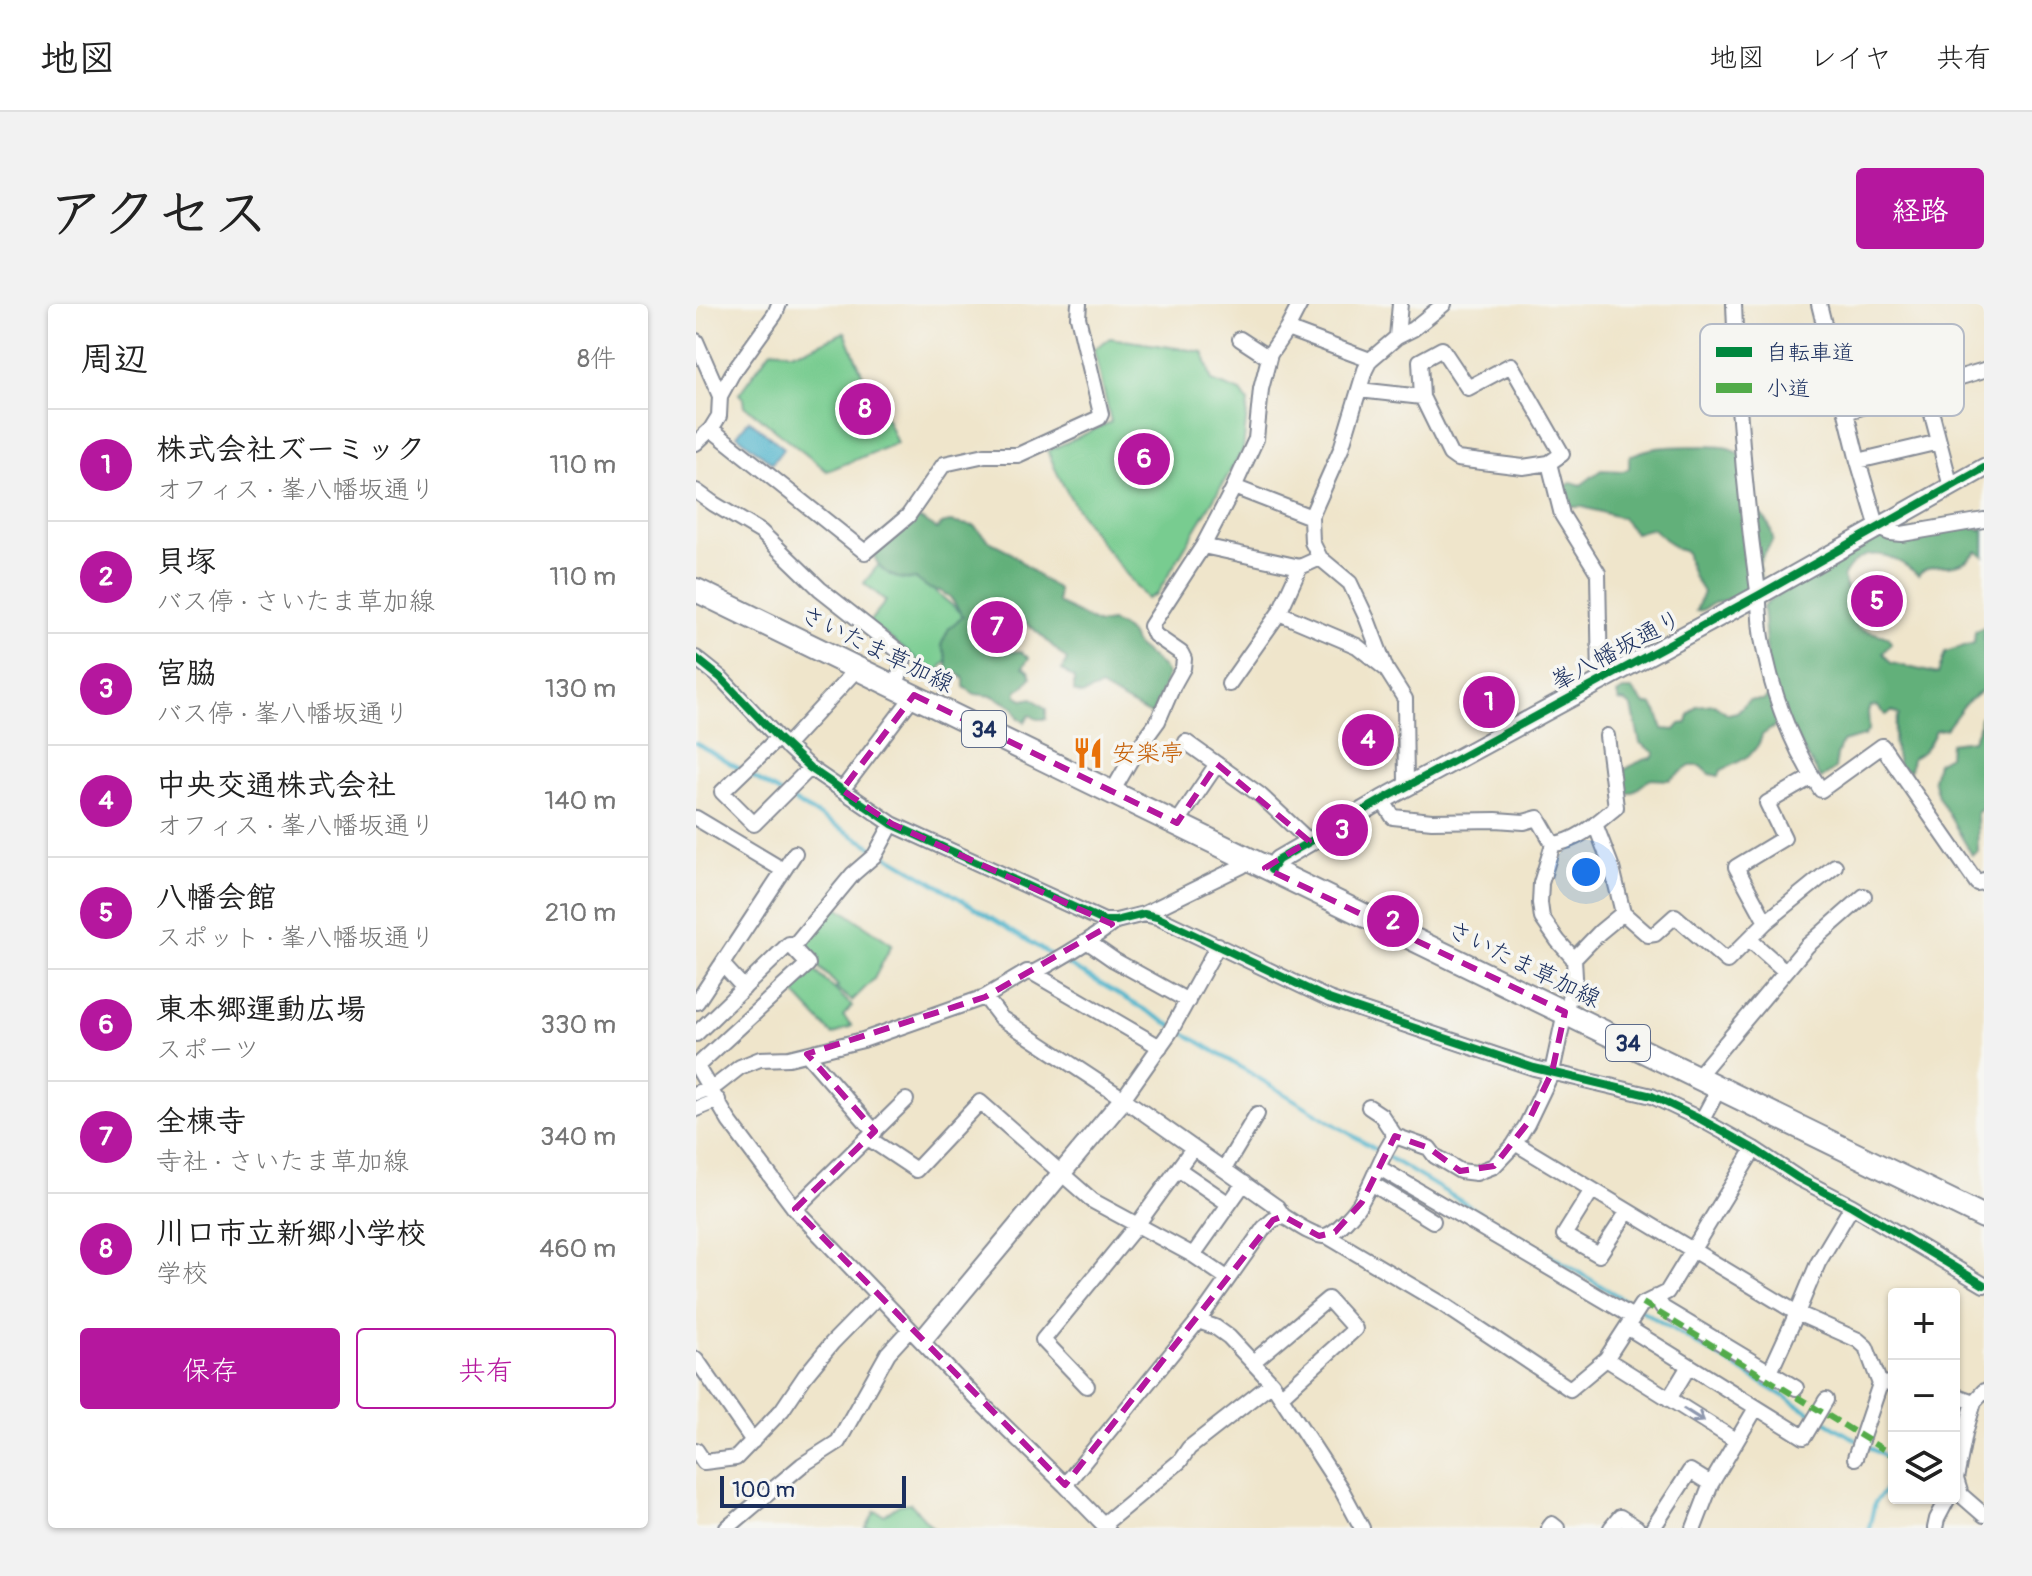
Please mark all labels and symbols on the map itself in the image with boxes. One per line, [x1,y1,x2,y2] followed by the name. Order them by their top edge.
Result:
[1700,324,1964,416] legend
[1766,339,1854,367] text: 自転車道
[1766,375,1810,403] text: 小道
[839,379,891,439] pin: 8
[1118,429,1170,489] pin: 6
[1851,571,1903,631] pin: 5
[971,597,1023,657] pin: 7
[795,600,958,699] street label: さいたま草加線
[1546,604,1687,697] street label: 峯八幡坂通り
[1463,672,1515,732] pin: 1
[1342,710,1394,770] pin: 4
[962,711,1006,747] road number: 34
[1071,736,1105,770] restaurant icon: 安楽亭
[1112,739,1184,768] place label: 安楽亭
[1316,800,1368,860] pin: 3
[1566,852,1606,892] your location
[1367,891,1419,951] pin: 2
[1442,915,1605,1014] street label: さいたま草加線
[1606,1025,1650,1061] road number: 34
[1682,1407,1705,1423] one-way arrow
[720,1472,906,1508] scale bar

